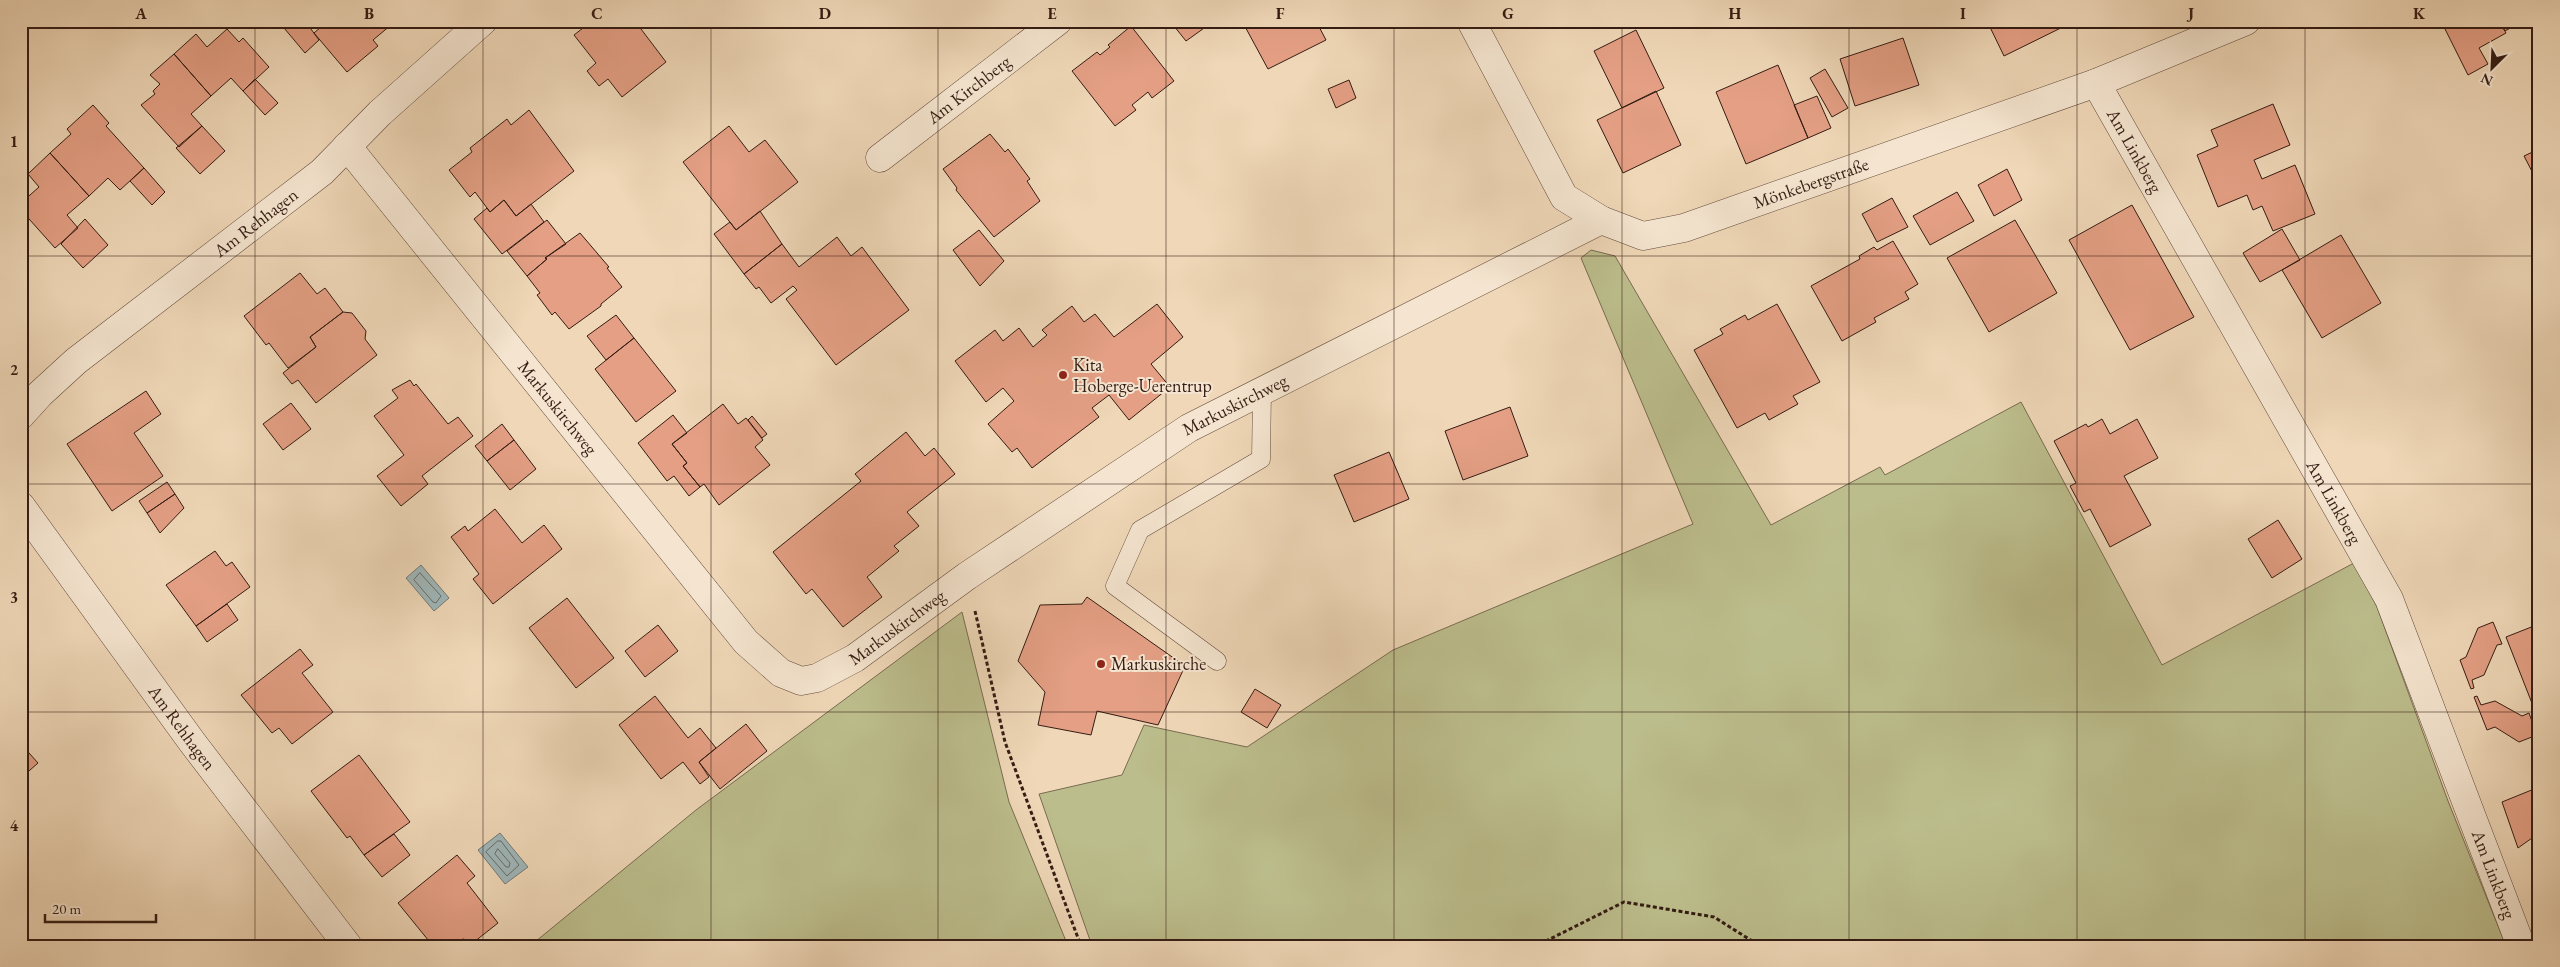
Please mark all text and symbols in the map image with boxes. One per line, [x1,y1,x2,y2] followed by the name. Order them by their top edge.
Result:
[134,3,147,24] text: A
[364,3,374,24] text: B
[591,3,603,24] text: C
[819,3,831,24] text: D
[1047,3,1057,24] text: E
[1276,3,1285,24] text: F
[1502,3,1514,24] text: G
[1729,3,1742,24] text: H
[1960,3,1966,24] text: I
[2186,3,2194,24] text: J
[2413,3,2426,24] text: K
[2468,42,2518,92] north arrow
[921,50,1015,129] street label: Am Kirchberg
[2477,69,2496,90] text: N
[2101,104,2168,197] street label: Am Linkberg
[10,131,18,152] text: 1
[1750,152,1872,214] street label: Mönkebergstraße
[208,182,303,263] street label: Am Rehhagen
[1073,353,1212,397] place label: Kita Hoberge-Uerentrup
[513,356,603,459] street label: Markuskirchweg
[10,359,19,380] text: 2
[1178,368,1291,441] street label: Markuskirchweg
[1057,369,1069,381] marker: Kita Hoberge-Uerentrup
[2301,455,2368,548] street label: Am Linkberg
[844,584,950,670] street label: Markuskirchweg
[10,587,18,608] text: 3
[1111,652,1206,675] place label: Markuskirche
[1095,658,1107,670] marker: Markuskirche
[143,679,222,775] street label: Am Rehhagen
[10,815,19,836] text: 4
[2467,826,2522,922] street label: Am Linkberg
[45,892,156,924] scale bar
[52,899,81,918] text: 20 m

